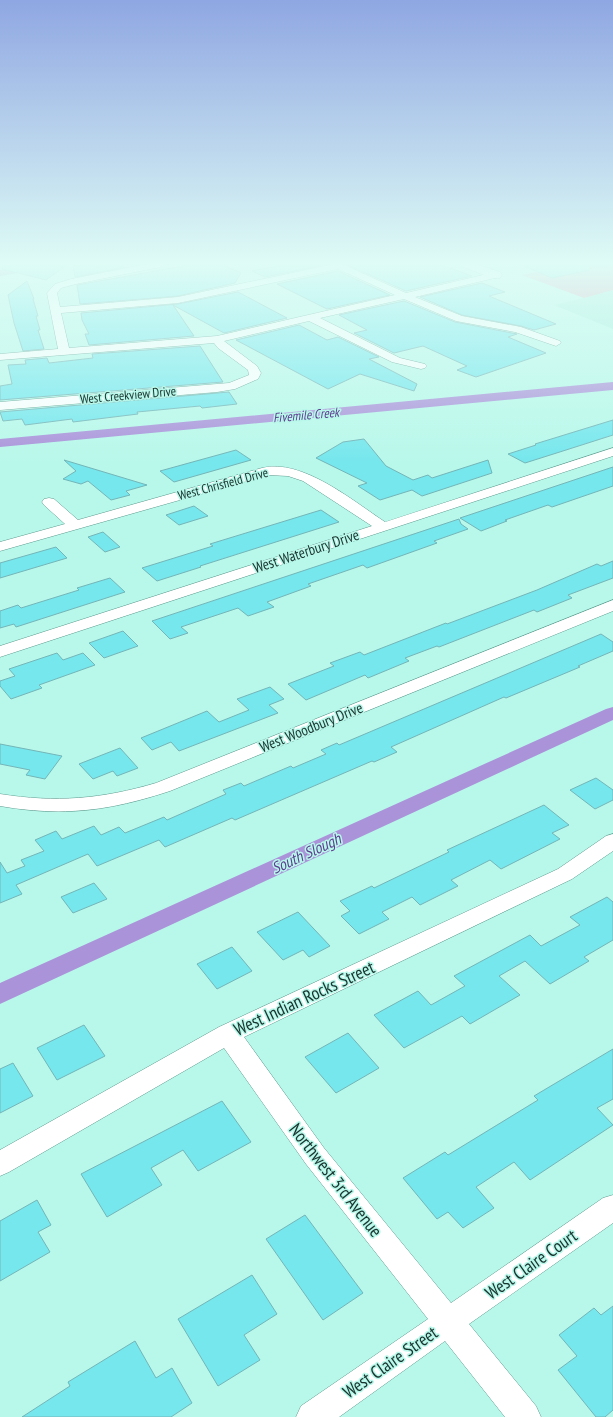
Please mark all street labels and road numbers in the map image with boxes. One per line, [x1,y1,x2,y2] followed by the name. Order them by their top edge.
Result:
[79,382,177,408] street label: West Creekview Drive
[176,464,270,504] street label: West Chrisfield Drive
[251,525,361,577] street label: West Waterbury Drive
[257,698,365,756] street label: West Woodbury Drive
[230,955,378,1041] street label: West Indian Rocks Street
[284,1118,388,1242] street label: Northwest 3rd Avenue
[481,1224,581,1304] street label: West Claire Court
[338,1321,442,1403] street label: West Claire Street

